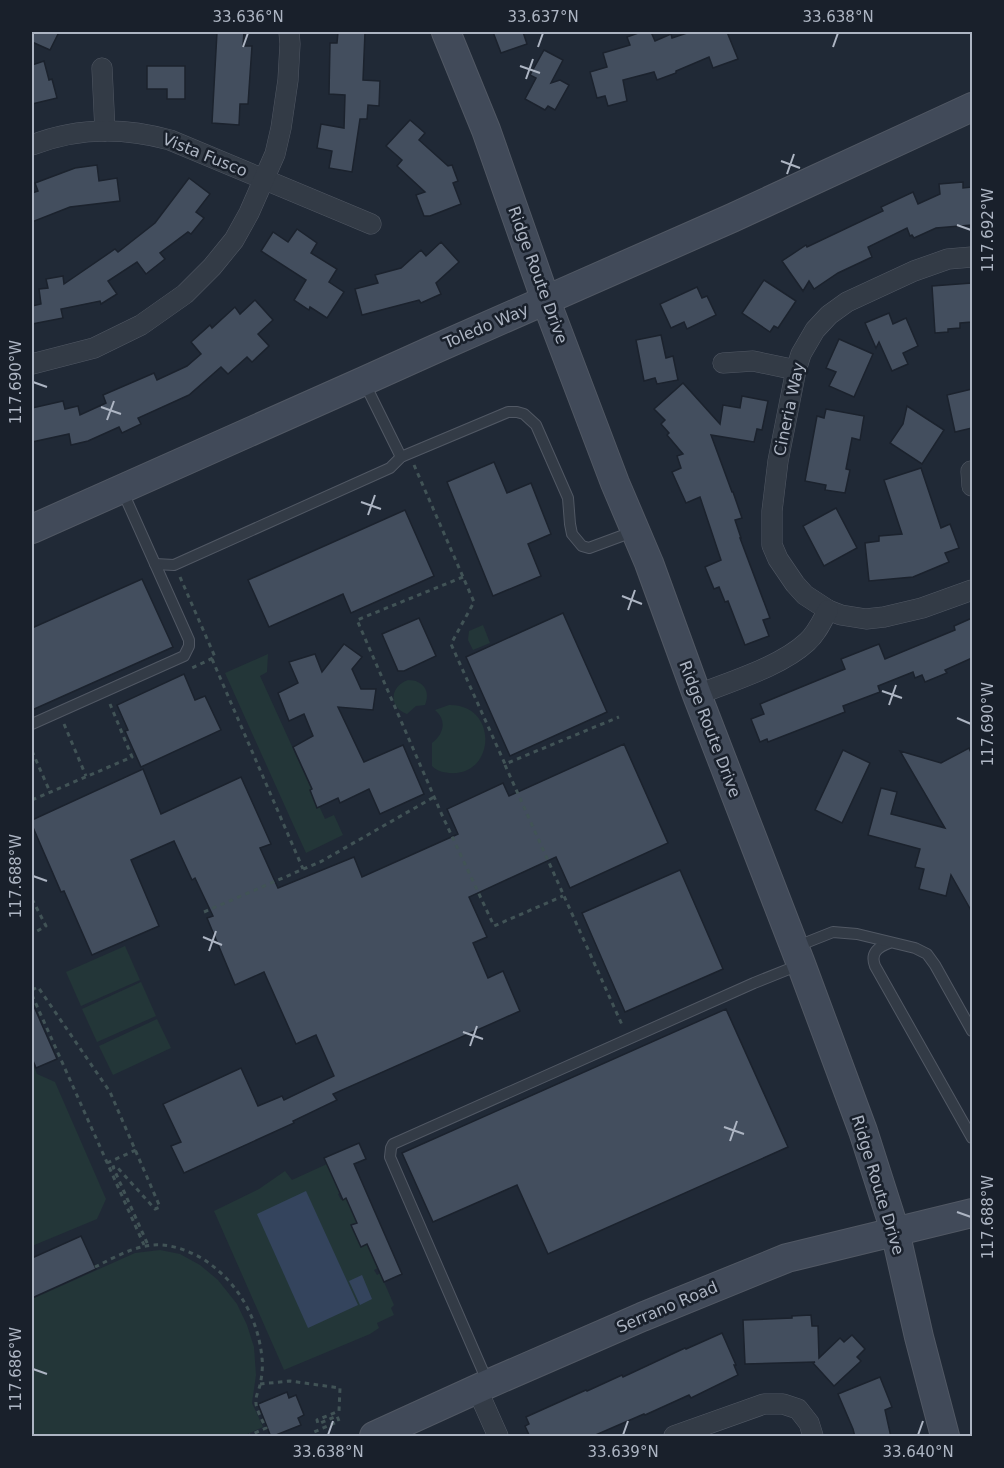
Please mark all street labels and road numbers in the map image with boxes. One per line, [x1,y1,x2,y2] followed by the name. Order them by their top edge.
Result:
[160,129,250,181] street label: Vista Fusco
[504,204,572,346] street label: Ridge Route Drive
[440,300,531,353] street label: Toledo Way
[770,360,808,458] street label: Cineria Way
[675,658,745,800] street label: Ridge Route Drive
[848,1113,908,1257] street label: Ridge Route Drive
[614,1277,720,1337] street label: Serrano Road

